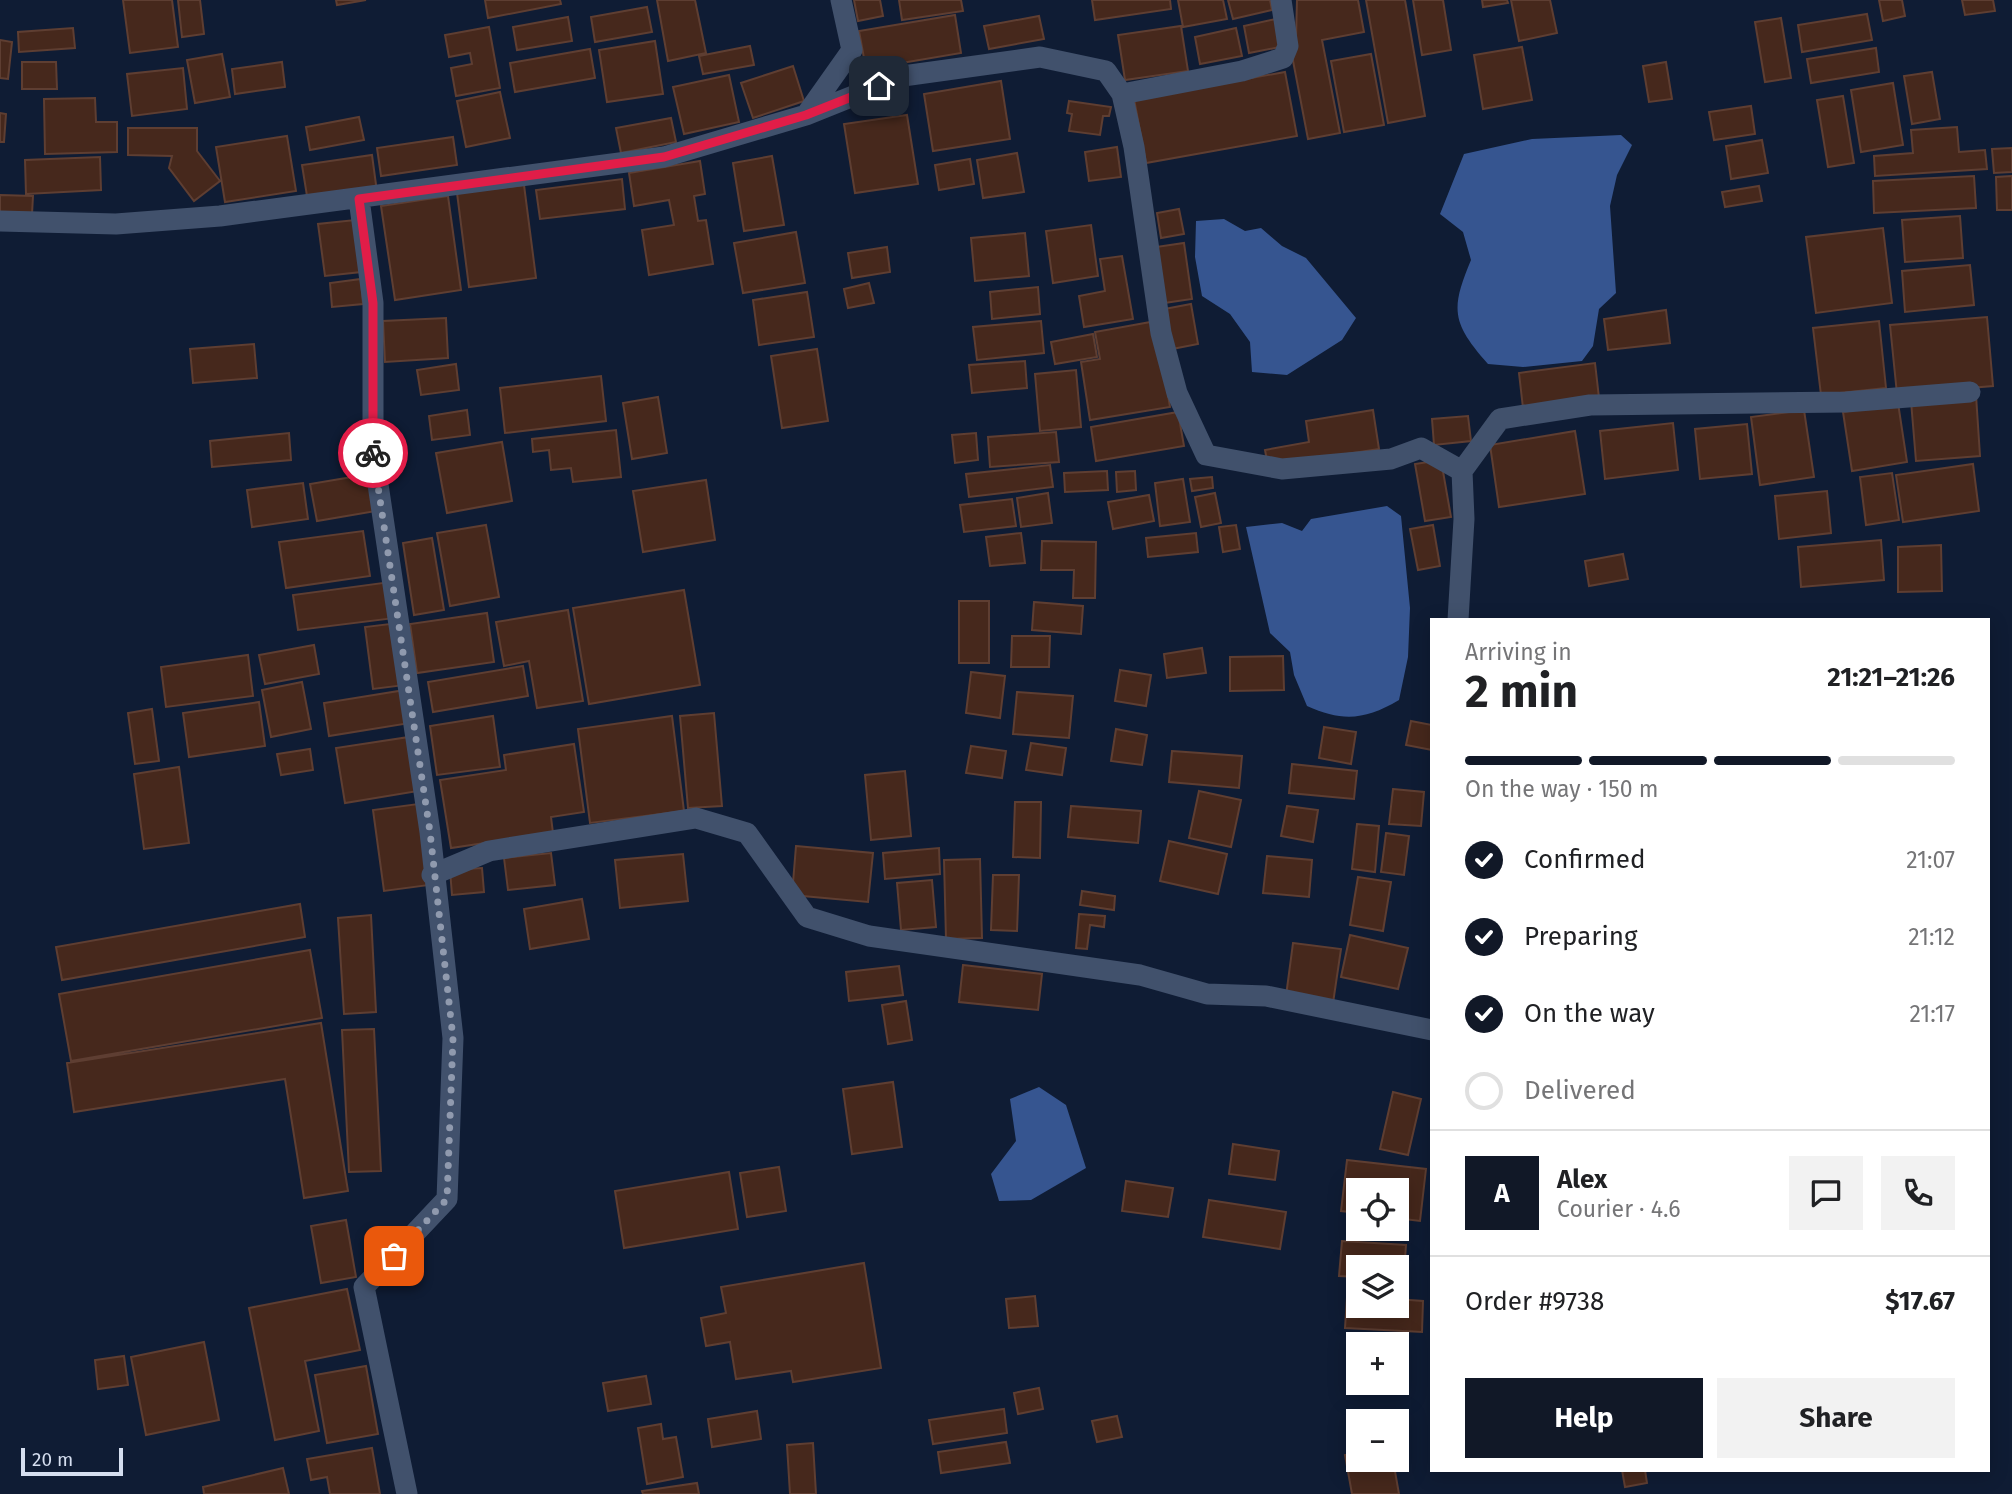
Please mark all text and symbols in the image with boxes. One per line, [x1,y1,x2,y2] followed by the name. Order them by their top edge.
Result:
[849,56,909,116] pin
[860,67,898,105] icon: home
[338,418,408,488] courier
[354,434,392,472] icon: bike
[1465,638,1572,666] text: Arriving in
[1827,662,1955,693] text: 21:21–21:26
[1465,664,1578,719] text: 2 min
[1465,775,1658,803] text: On the way · 150 m
[1465,841,1503,879] icon: check
[1524,844,1645,875] text: Confirmed
[1906,846,1955,874] text: 21:07
[1465,918,1503,956] icon: check
[1524,921,1637,952] text: Preparing
[1908,923,1955,951] text: 21:12
[1465,995,1503,1033] icon: check
[1524,998,1655,1029] text: On the way
[1909,1000,1955,1028] text: 21:17
[1524,1075,1636,1106] text: Delivered
[1789,1156,1863,1230] button: chat
[1881,1156,1955,1230] button: phone
[1557,1164,1607,1195] text: Alex
[1346,1178,1409,1472] map controls
[1346,1178,1409,1241] button: locate
[1494,1178,1510,1209] text: A
[1557,1195,1681,1223] text: Courier · 4.6
[364,1226,424,1286] pin
[375,1237,413,1275] icon: bag
[1346,1255,1409,1318] button: layers
[1465,1286,1604,1317] text: Order #9738
[1885,1286,1955,1317] text: $17.67
[1346,1332,1409,1395] button: +
[1465,1378,1703,1458] button: Help
[1717,1378,1955,1458] button: Share
[1346,1409,1409,1472] button: −
[21,1445,122,1477] scale bar
[32,1448,73,1471] text: 20 m

